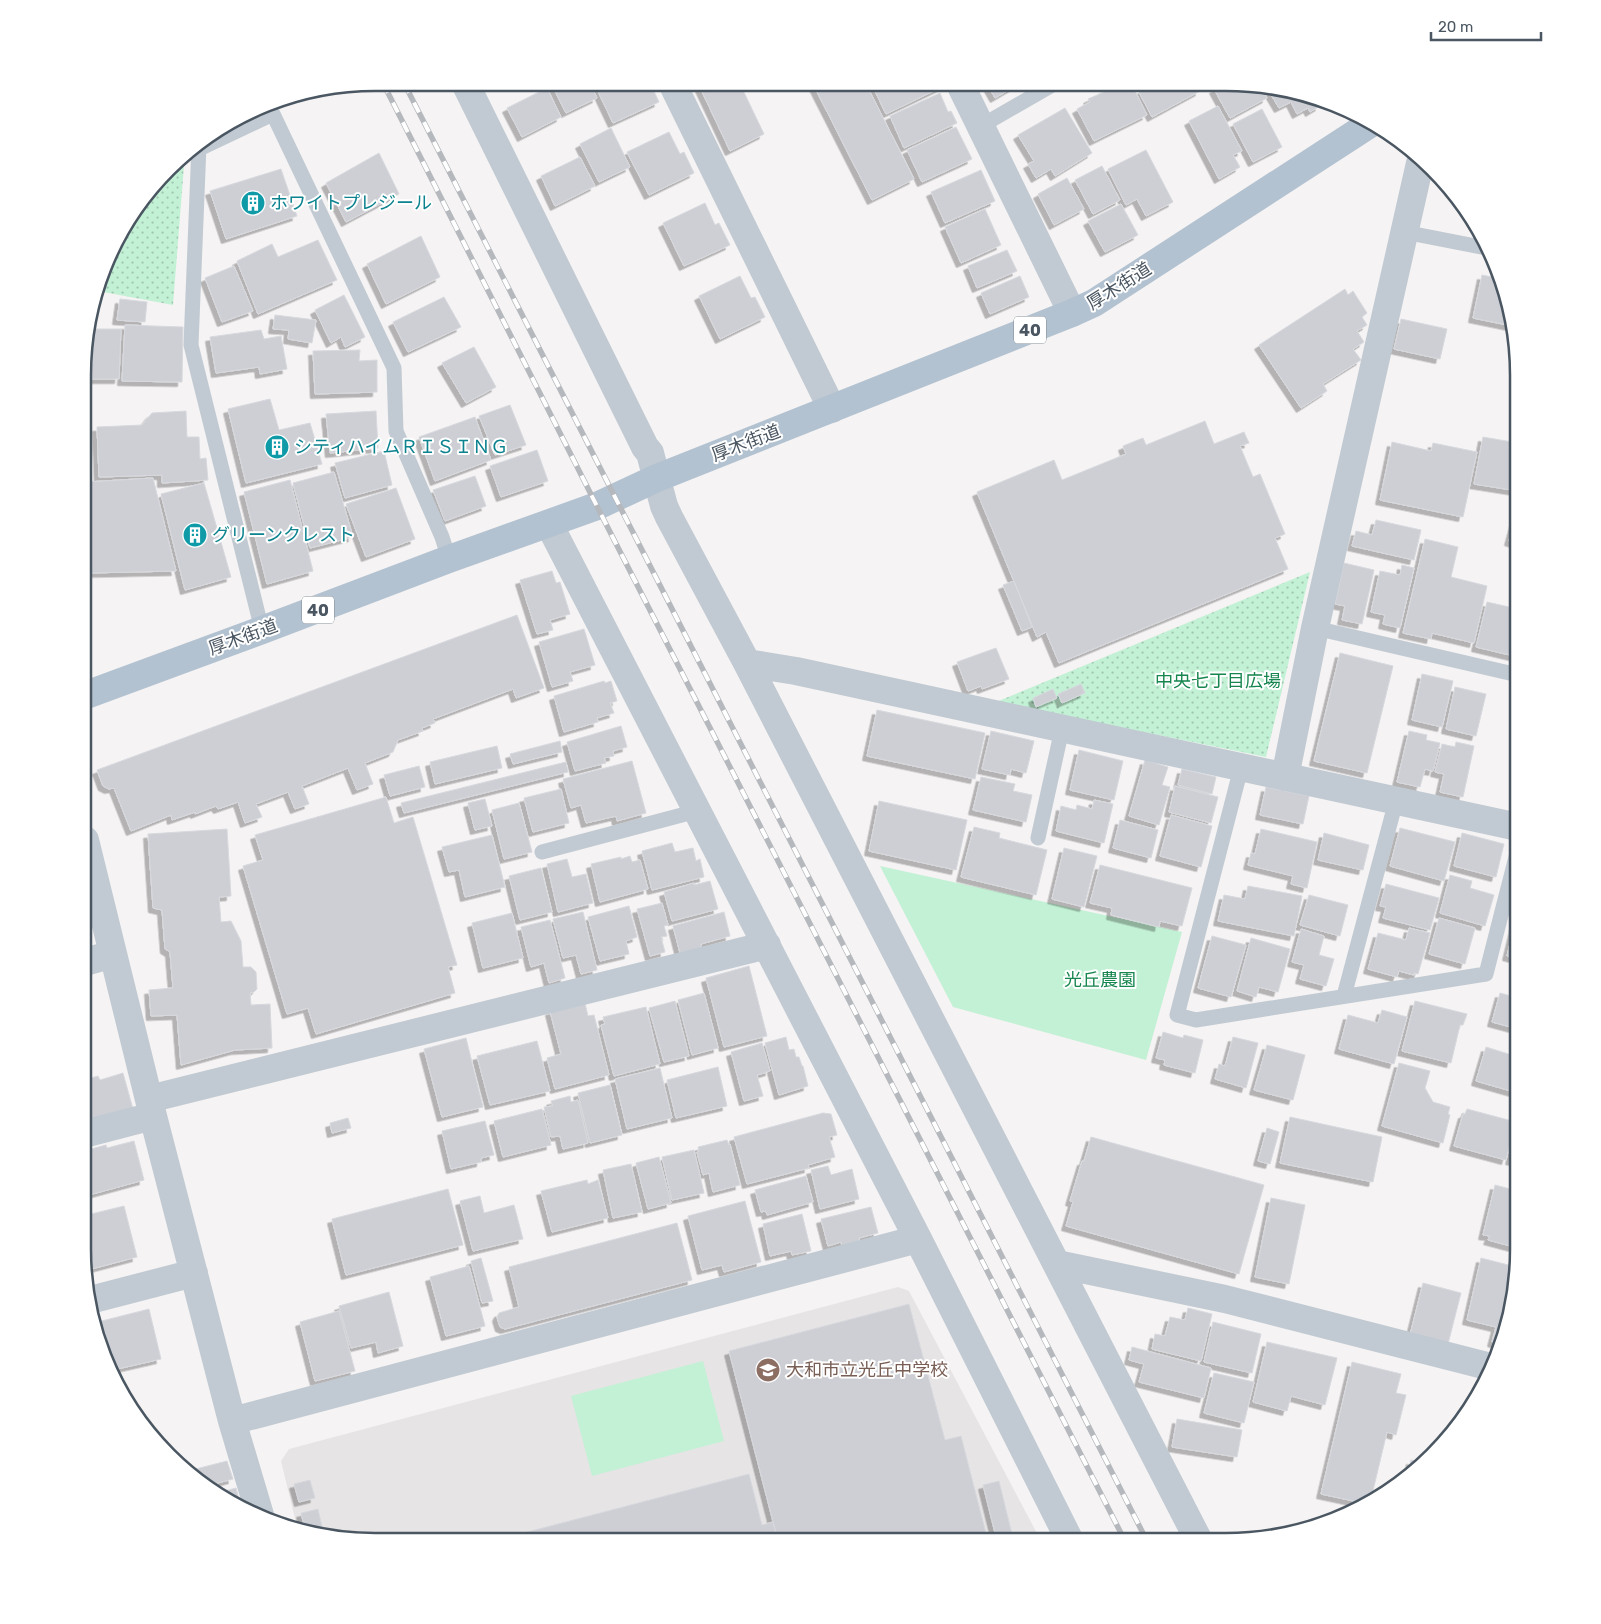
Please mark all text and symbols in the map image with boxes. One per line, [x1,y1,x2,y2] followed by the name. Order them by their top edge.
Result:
[1431,10,1541,42] scale bar
[1438,18,1473,36] text: 20 m
[240,190,266,216] building icon: ホワイトプレジール
[270,192,432,214] place label: ホワイトプレジール
[1083,258,1155,314] street label: 厚木街道
[1014,316,1046,344] road number: 40
[708,420,784,466] street label: 厚木街道
[264,434,290,460] building icon: シティハイムＲＩＳＩＮＧ
[294,436,508,458] place label: シティハイムＲＩＳＩＮＧ
[182,522,208,548] building icon: グリーンクレスト
[212,524,355,546] place label: グリーンクレスト
[302,596,334,624] road number: 40
[205,614,281,660] street label: 厚木街道
[1155,670,1281,692] park label: 中央七丁目広場
[1064,969,1136,991] park label: 光丘農園
[755,1357,781,1383] school or university icon: 大和市立光丘中学校
[786,1359,948,1381] place label: 大和市立光丘中学校

